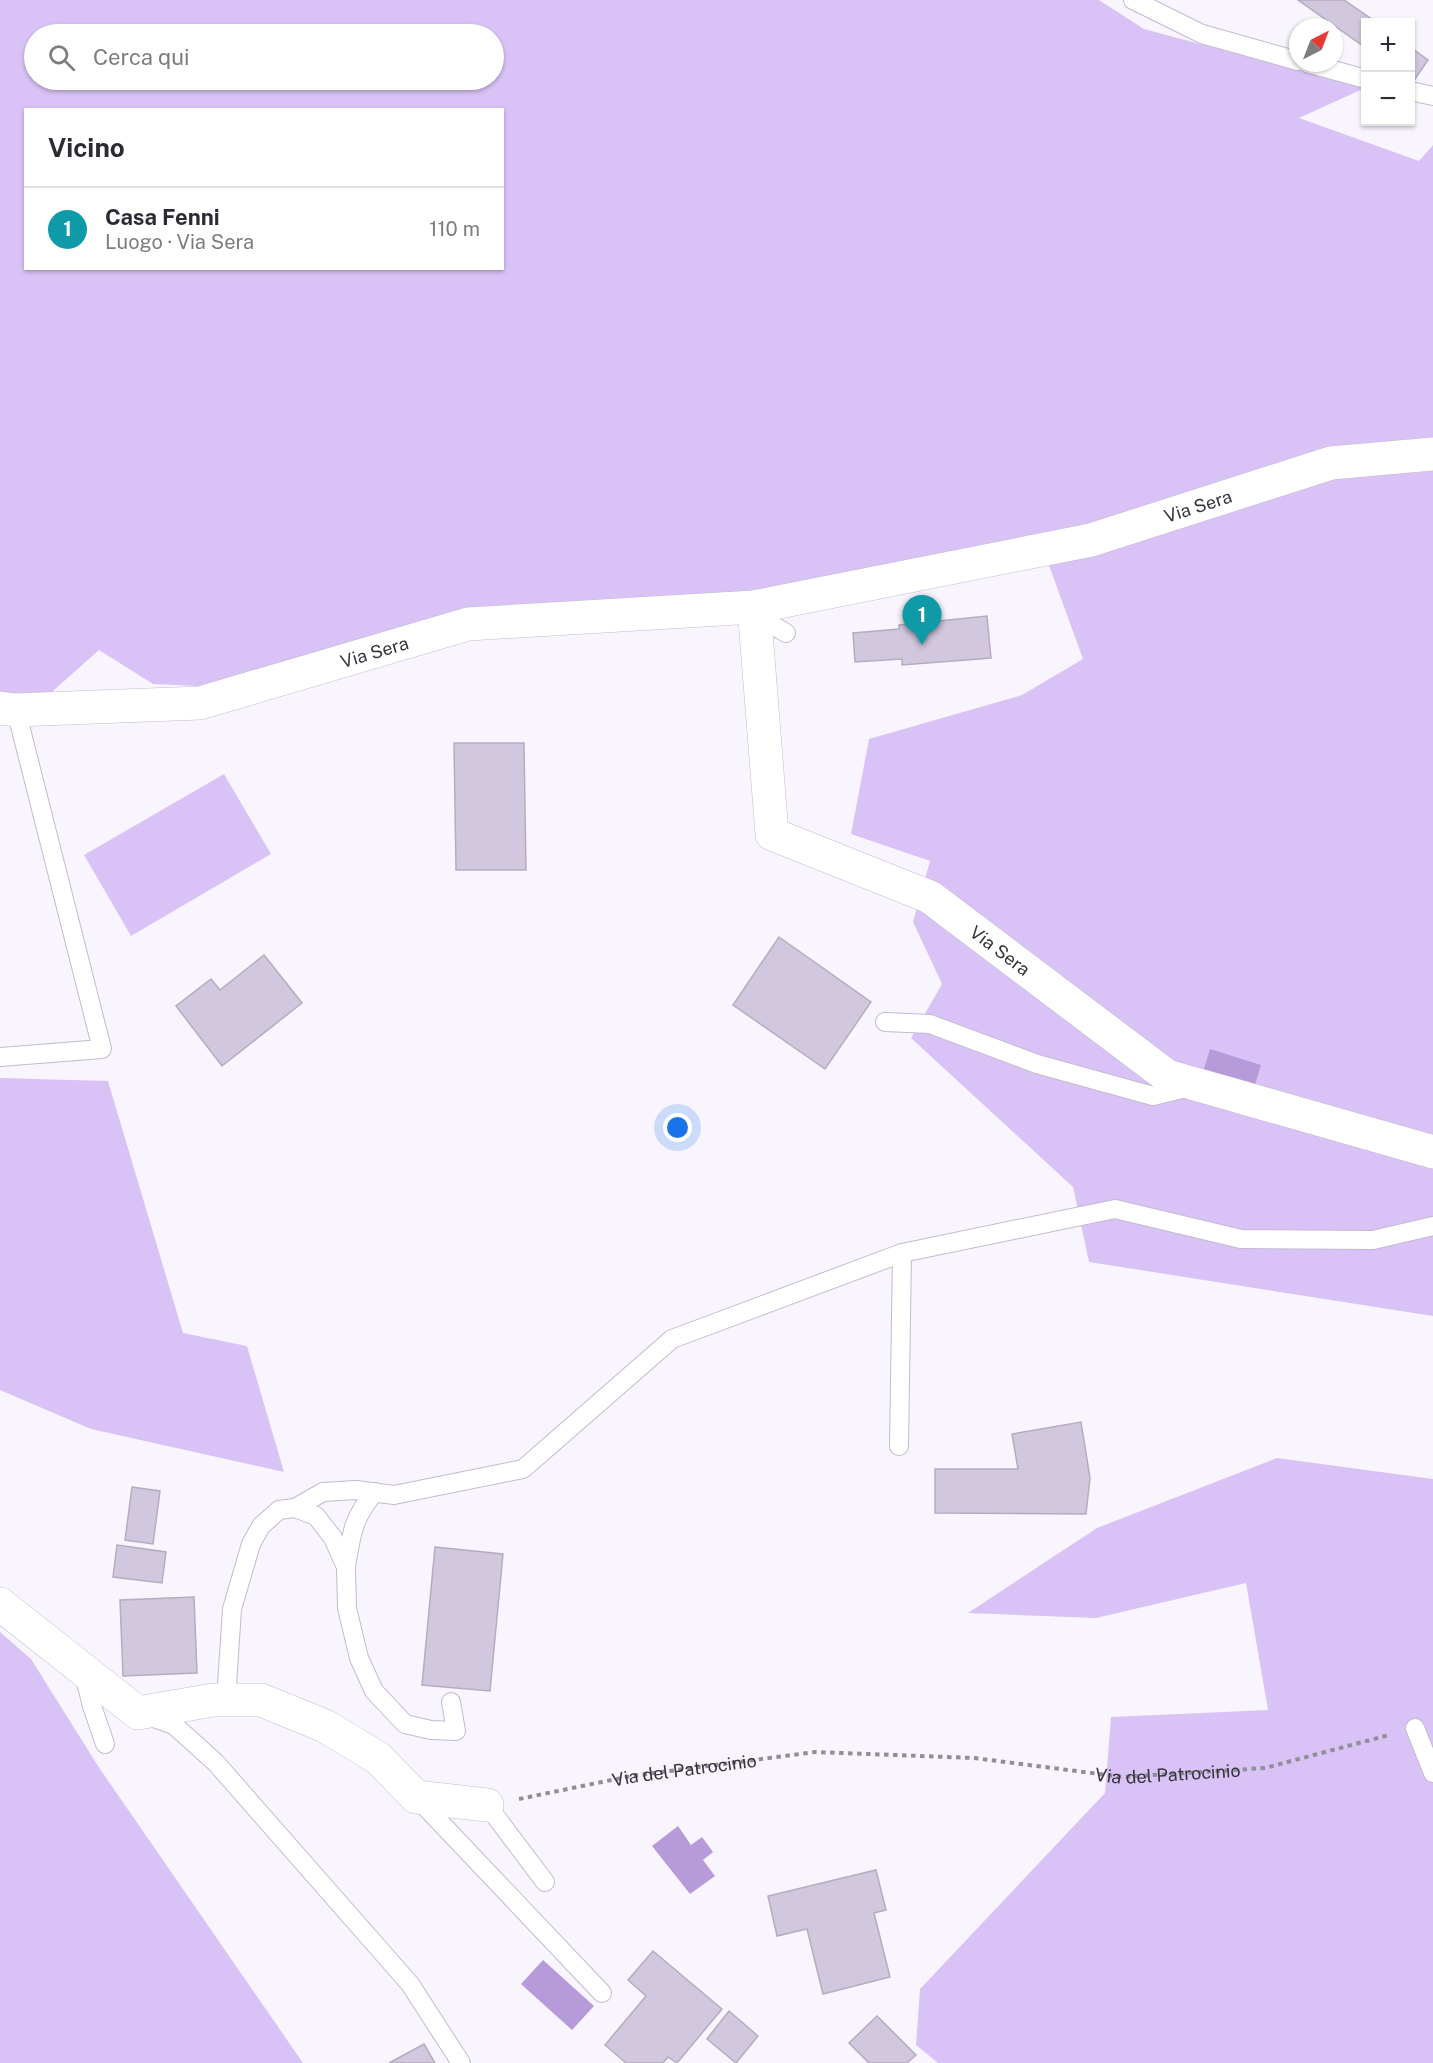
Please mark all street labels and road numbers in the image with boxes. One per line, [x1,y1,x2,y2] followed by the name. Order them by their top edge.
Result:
[1161,485,1234,526] street label: Via Sera
[338,632,411,672] street label: Via Sera
[966,921,1035,980] street label: Via Sera
[610,1749,758,1790] street label: Via del Patrocinio
[1094,1759,1241,1788] street label: Via del Patrocinio

